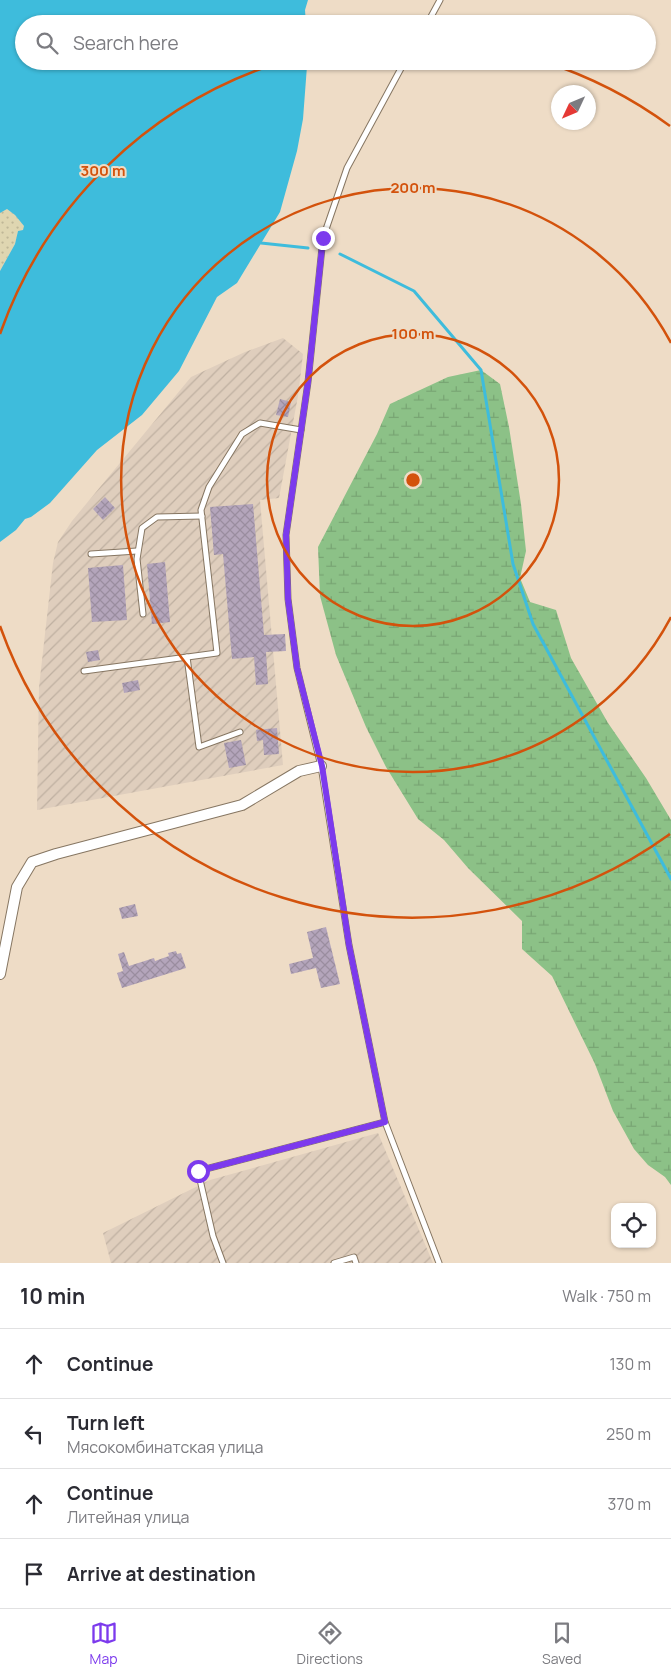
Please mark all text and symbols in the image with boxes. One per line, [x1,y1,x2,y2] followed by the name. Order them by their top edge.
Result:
[15,15,656,70] search box
[33,29,61,57] icon: search
[73,30,179,56] text: Search here
[551,85,596,130] north arrow
[81,160,125,181] text: 300 m
[390,177,436,198] text: 200 m
[312,227,335,250] route end
[392,323,434,344] text: 100 m
[404,471,422,489] centre of rings
[187,1160,210,1183] route start
[611,1203,656,1248] map controls
[611,1203,656,1248] button: locate
[20,1282,85,1310] text: 10 min
[562,1285,651,1307] text: Walk · 750 m
[20,1350,48,1378] icon: ahead
[67,1351,153,1377] text: Continue
[609,1353,651,1375] text: 130 m
[67,1410,145,1436] text: Turn left
[20,1420,48,1448] icon: left
[606,1423,651,1445] text: 250 m
[67,1436,263,1458] text: Мясокомбинатская улица
[67,1480,153,1506] text: Continue
[20,1490,48,1518] icon: ahead
[608,1493,651,1515] text: 370 m
[67,1506,189,1528] text: Литейная улица
[20,1560,48,1588] icon: arrive
[67,1561,256,1587] text: Arrive at destination
[90,1619,118,1668] tab: Map
[297,1619,363,1668] tab: Directions
[542,1619,581,1668] tab: Saved

